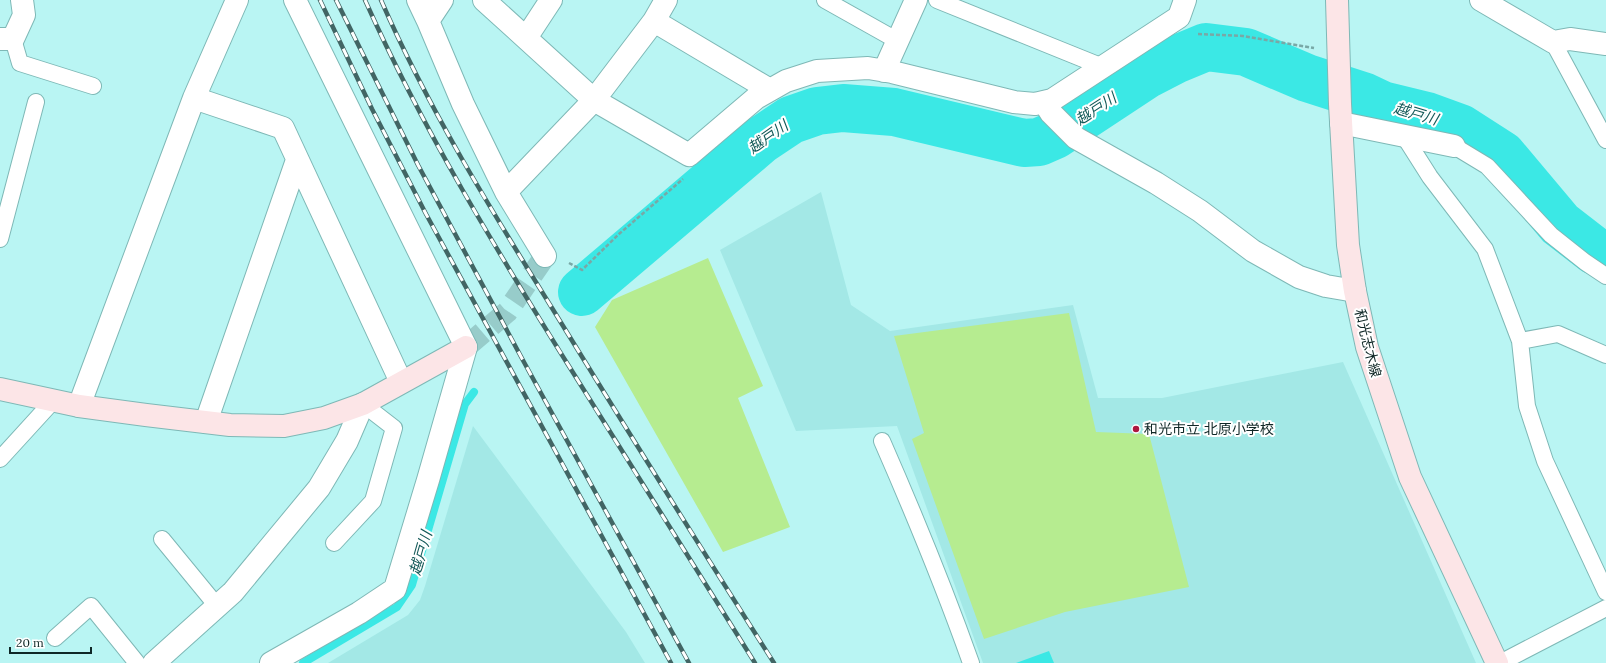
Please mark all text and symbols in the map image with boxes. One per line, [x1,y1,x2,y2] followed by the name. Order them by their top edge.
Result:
[1072,87,1121,129] water label: 越戸川
[1392,98,1442,129] water label: 越戸川
[744,115,793,157] water label: 越戸川
[1351,307,1385,379] street label: 和光志木線
[1144,420,1274,438] place label: 和光市立 北原小学校
[1131,424,1141,434] marker: 和光市立 北原小学校
[405,527,436,577] water label: 越戸川
[10,629,91,655] scale bar
[16,635,44,650] text: 20 m

